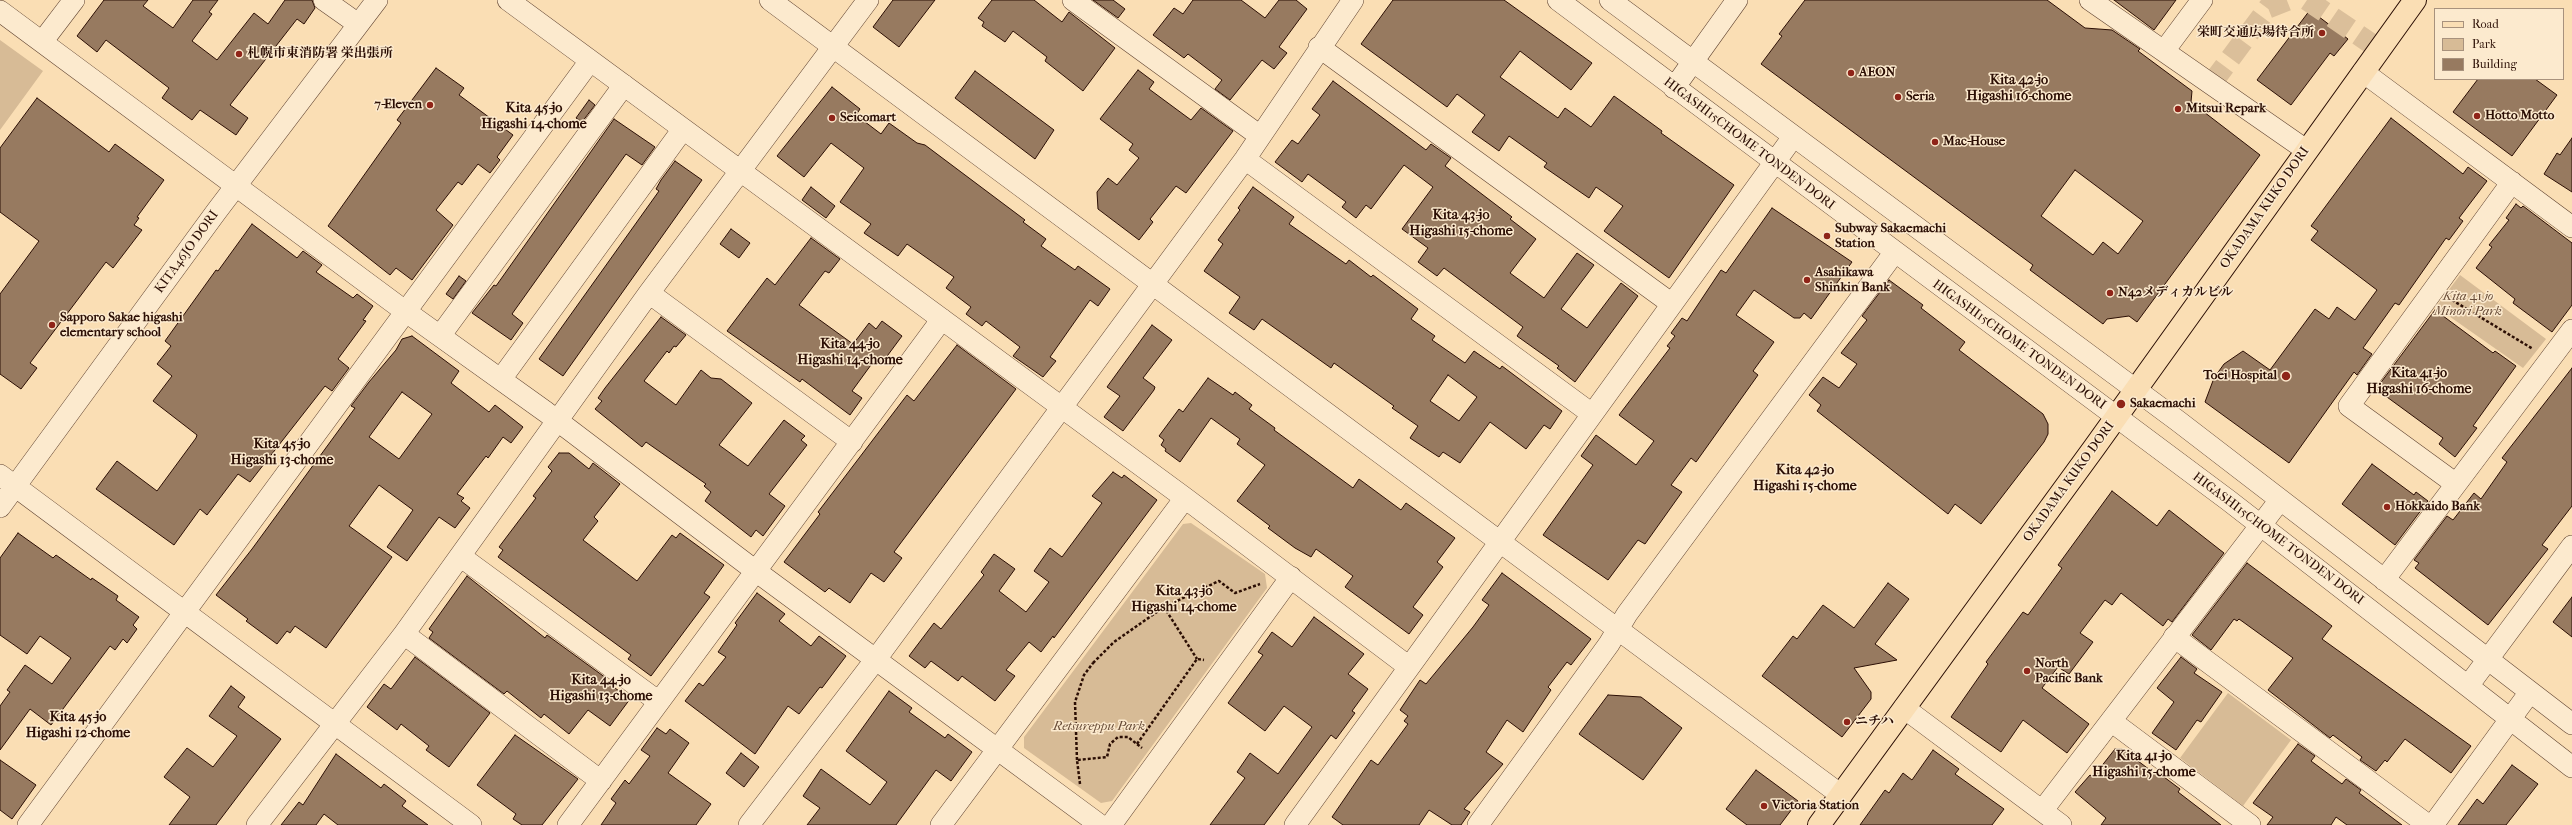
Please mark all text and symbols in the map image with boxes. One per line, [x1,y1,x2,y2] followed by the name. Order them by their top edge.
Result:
[2434,8,2564,80] legend
[2472,17,2499,31] text: Road
[2197,25,2314,41] place label: 栄町交通広場待合所
[2317,28,2327,38] marker: 栄町交通広場待合所
[2472,37,2496,51] text: Park
[247,46,393,62] place label: 札幌市東消防署 栄出張所
[234,49,244,59] marker: 札幌市東消防署 栄出張所
[2472,57,2517,71] text: Building
[1859,65,1895,81] place label: AEON
[1846,68,1856,78] marker: AEON
[1967,73,2071,106] district label: Kita 42-jo Higashi 16-chome
[1660,74,1838,214] street label: HIGASHI15CHOME TONDEN DORI
[1906,89,1935,105] place label: Seria
[1893,92,1903,102] marker: Seria
[374,97,422,113] place label: 7-Eleven
[425,100,435,110] marker: 7-Eleven
[481,101,587,134] district label: Kita 45-jo Higashi 14-chome
[2186,101,2266,117] place label: Mitsui Repark
[2173,104,2183,114] marker: Mitsui Repark
[2485,108,2554,124] place label: Hotto Motto
[840,110,896,126] place label: Seicomart
[2472,111,2482,121] marker: Hotto Motto
[827,113,837,123] marker: Seicomart
[1943,134,2005,150] place label: Mac-House
[1930,137,1940,147] marker: Mac-House
[2217,144,2313,272] street label: OKADAMA KUKO DORI
[152,208,222,296] street label: KITA46JO DORI
[1409,208,1513,240] district label: Kita 43-jo Higashi 15-chome
[1835,221,1946,252] place label: Subway Sakaemachi Station
[1822,231,1832,241] marker: Subway Sakaemachi Station
[1815,265,1890,296] place label: Asahikawa Shinkin Bank
[1802,275,1812,285] marker: Asahikawa Shinkin Bank
[1929,277,2109,413] street label: HIGASHI15CHOME TONDEN DORI
[2118,285,2233,301] place label: N42メディカルビル
[2105,288,2115,298] marker: N42メディカルビル
[2434,289,2502,320] park label: Kita 41 jo Minori Park
[60,310,183,341] place label: Sapporo Sakae higashi elementary school
[47,320,57,330] marker: Sapporo Sakae higashi elementary school
[797,337,903,370] district label: Kita 44-jo Higashi 14-chome
[2367,366,2471,398] district label: Kita 41-jo Higashi 16-chome
[2203,368,2277,384] place label: Toei Hospital
[2280,370,2292,382] marker: Toei Hospital
[2130,396,2195,412] place label: Sakaemachi
[2115,398,2127,410] marker: Sakaemachi
[2020,419,2118,545] street label: OKADAMA KUKO DORI
[230,437,334,470] district label: Kita 45-jo Higashi 13-chome
[1753,463,1857,496] district label: Kita 42-jo Higashi 15-chome
[2189,469,2367,609] street label: HIGASHI15CHOME TONDEN DORI
[2395,499,2480,515] place label: Hokkaido Bank
[2382,502,2392,512] marker: Hokkaido Bank
[1131,584,1237,616] district label: Kita 43-jo Higashi 14-chome
[2035,656,2103,687] place label: North Pacific Bank
[2022,666,2032,676] marker: North Pacific Bank
[549,673,653,706] district label: Kita 44-jo Higashi 13-chome
[26,710,130,742] district label: Kita 45-jo Higashi 12-chome
[1855,714,1894,730] place label: ニチハ
[1842,717,1852,727] marker: ニチハ
[1053,719,1145,735] park label: Retsureppu Park
[2092,749,2196,782] district label: Kita 41-jo Higashi 15-chome
[1772,798,1859,814] place label: Victoria Station
[1759,801,1769,811] marker: Victoria Station

